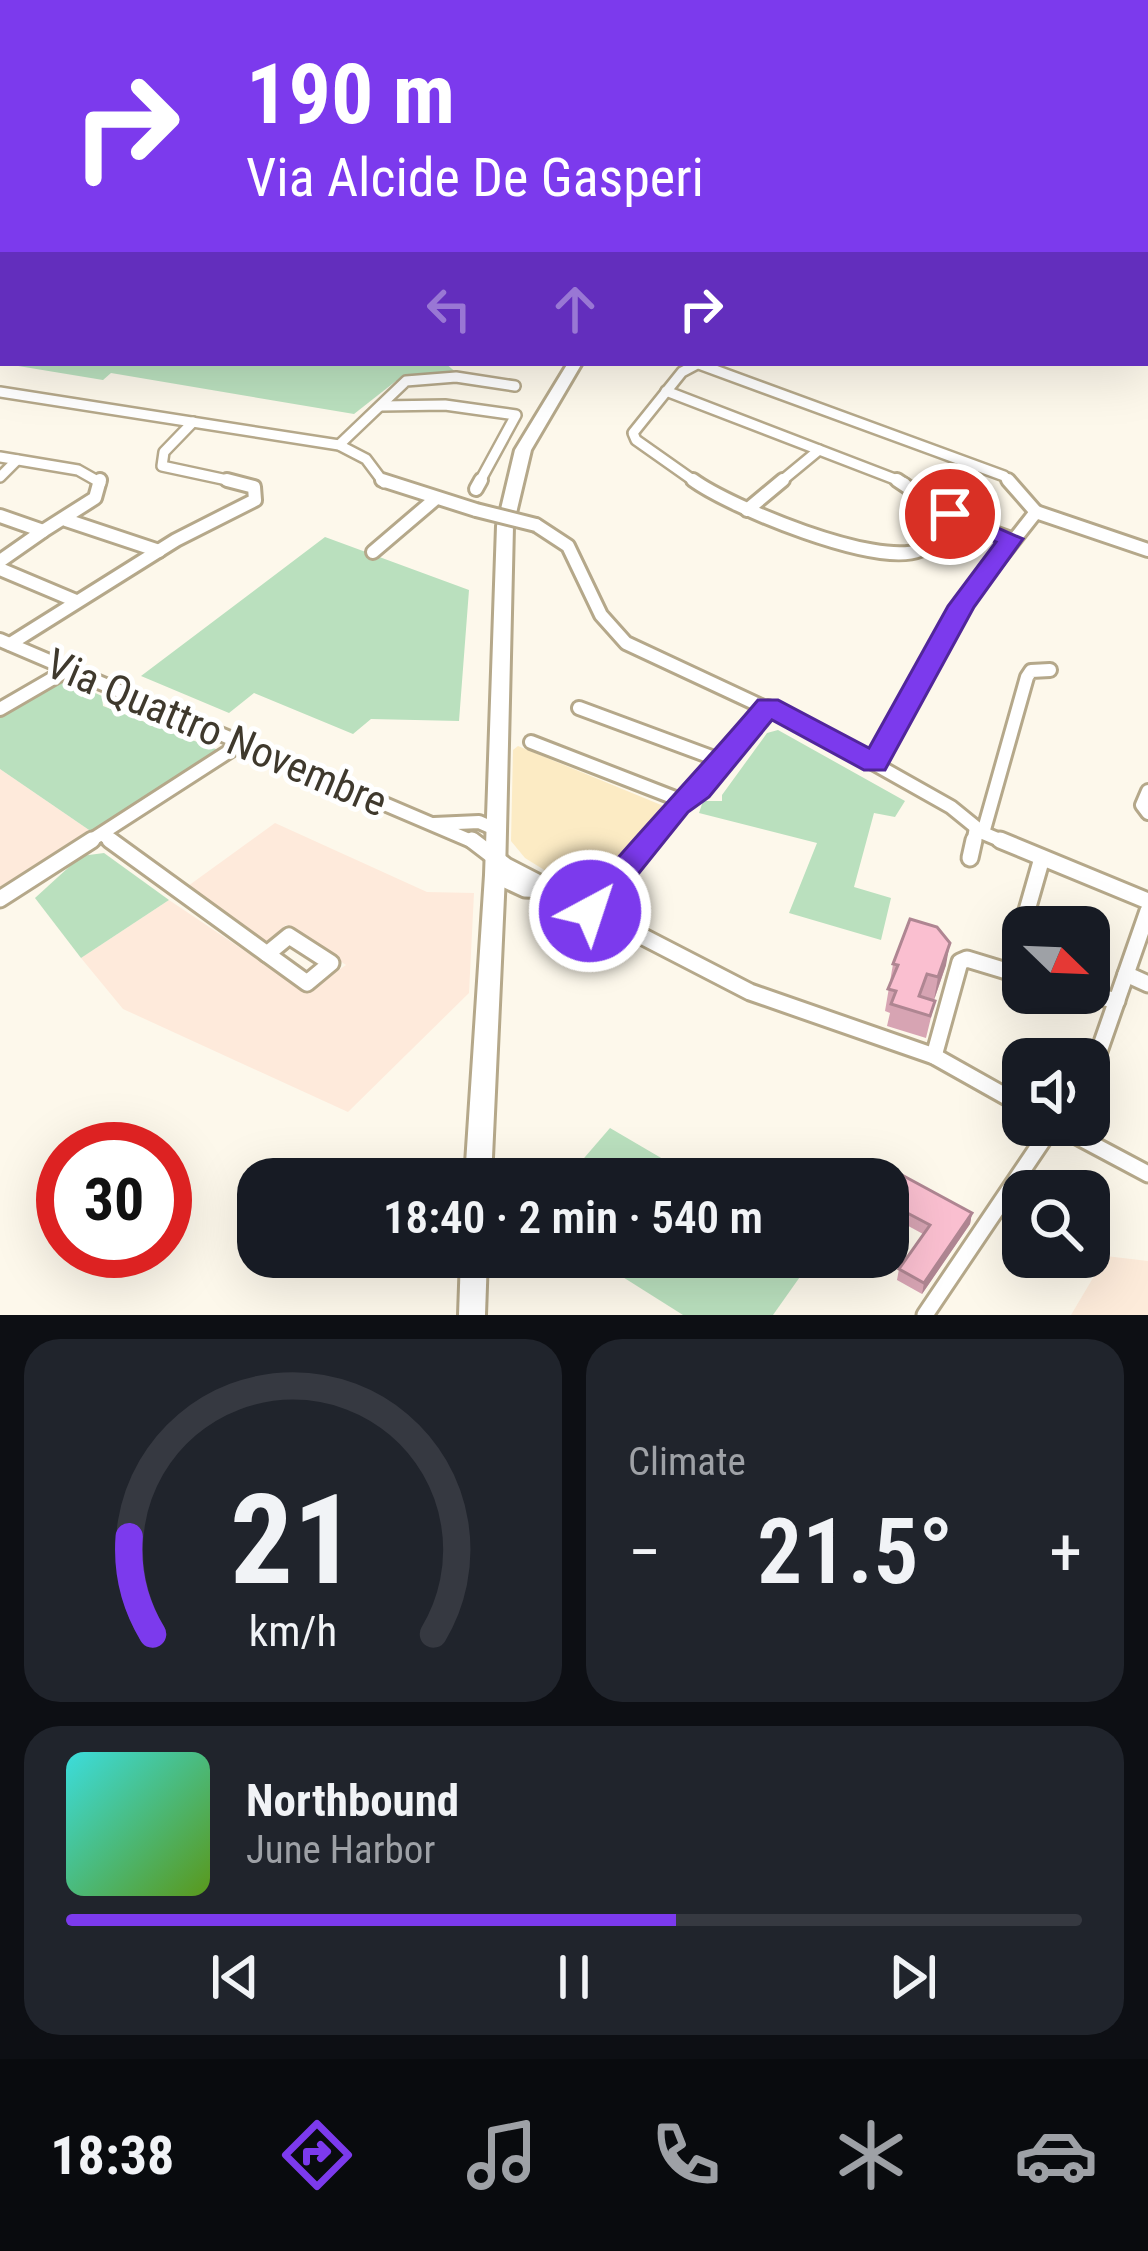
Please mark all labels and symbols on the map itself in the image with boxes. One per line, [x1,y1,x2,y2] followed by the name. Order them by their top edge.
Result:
[899,463,1001,565] pin
[39,639,394,826] street label: Via Quattro Novembre
[527,848,653,974] position arrow
[1002,906,1110,1014] north arrow
[36,1122,192,1278] speed limit sign: 30

